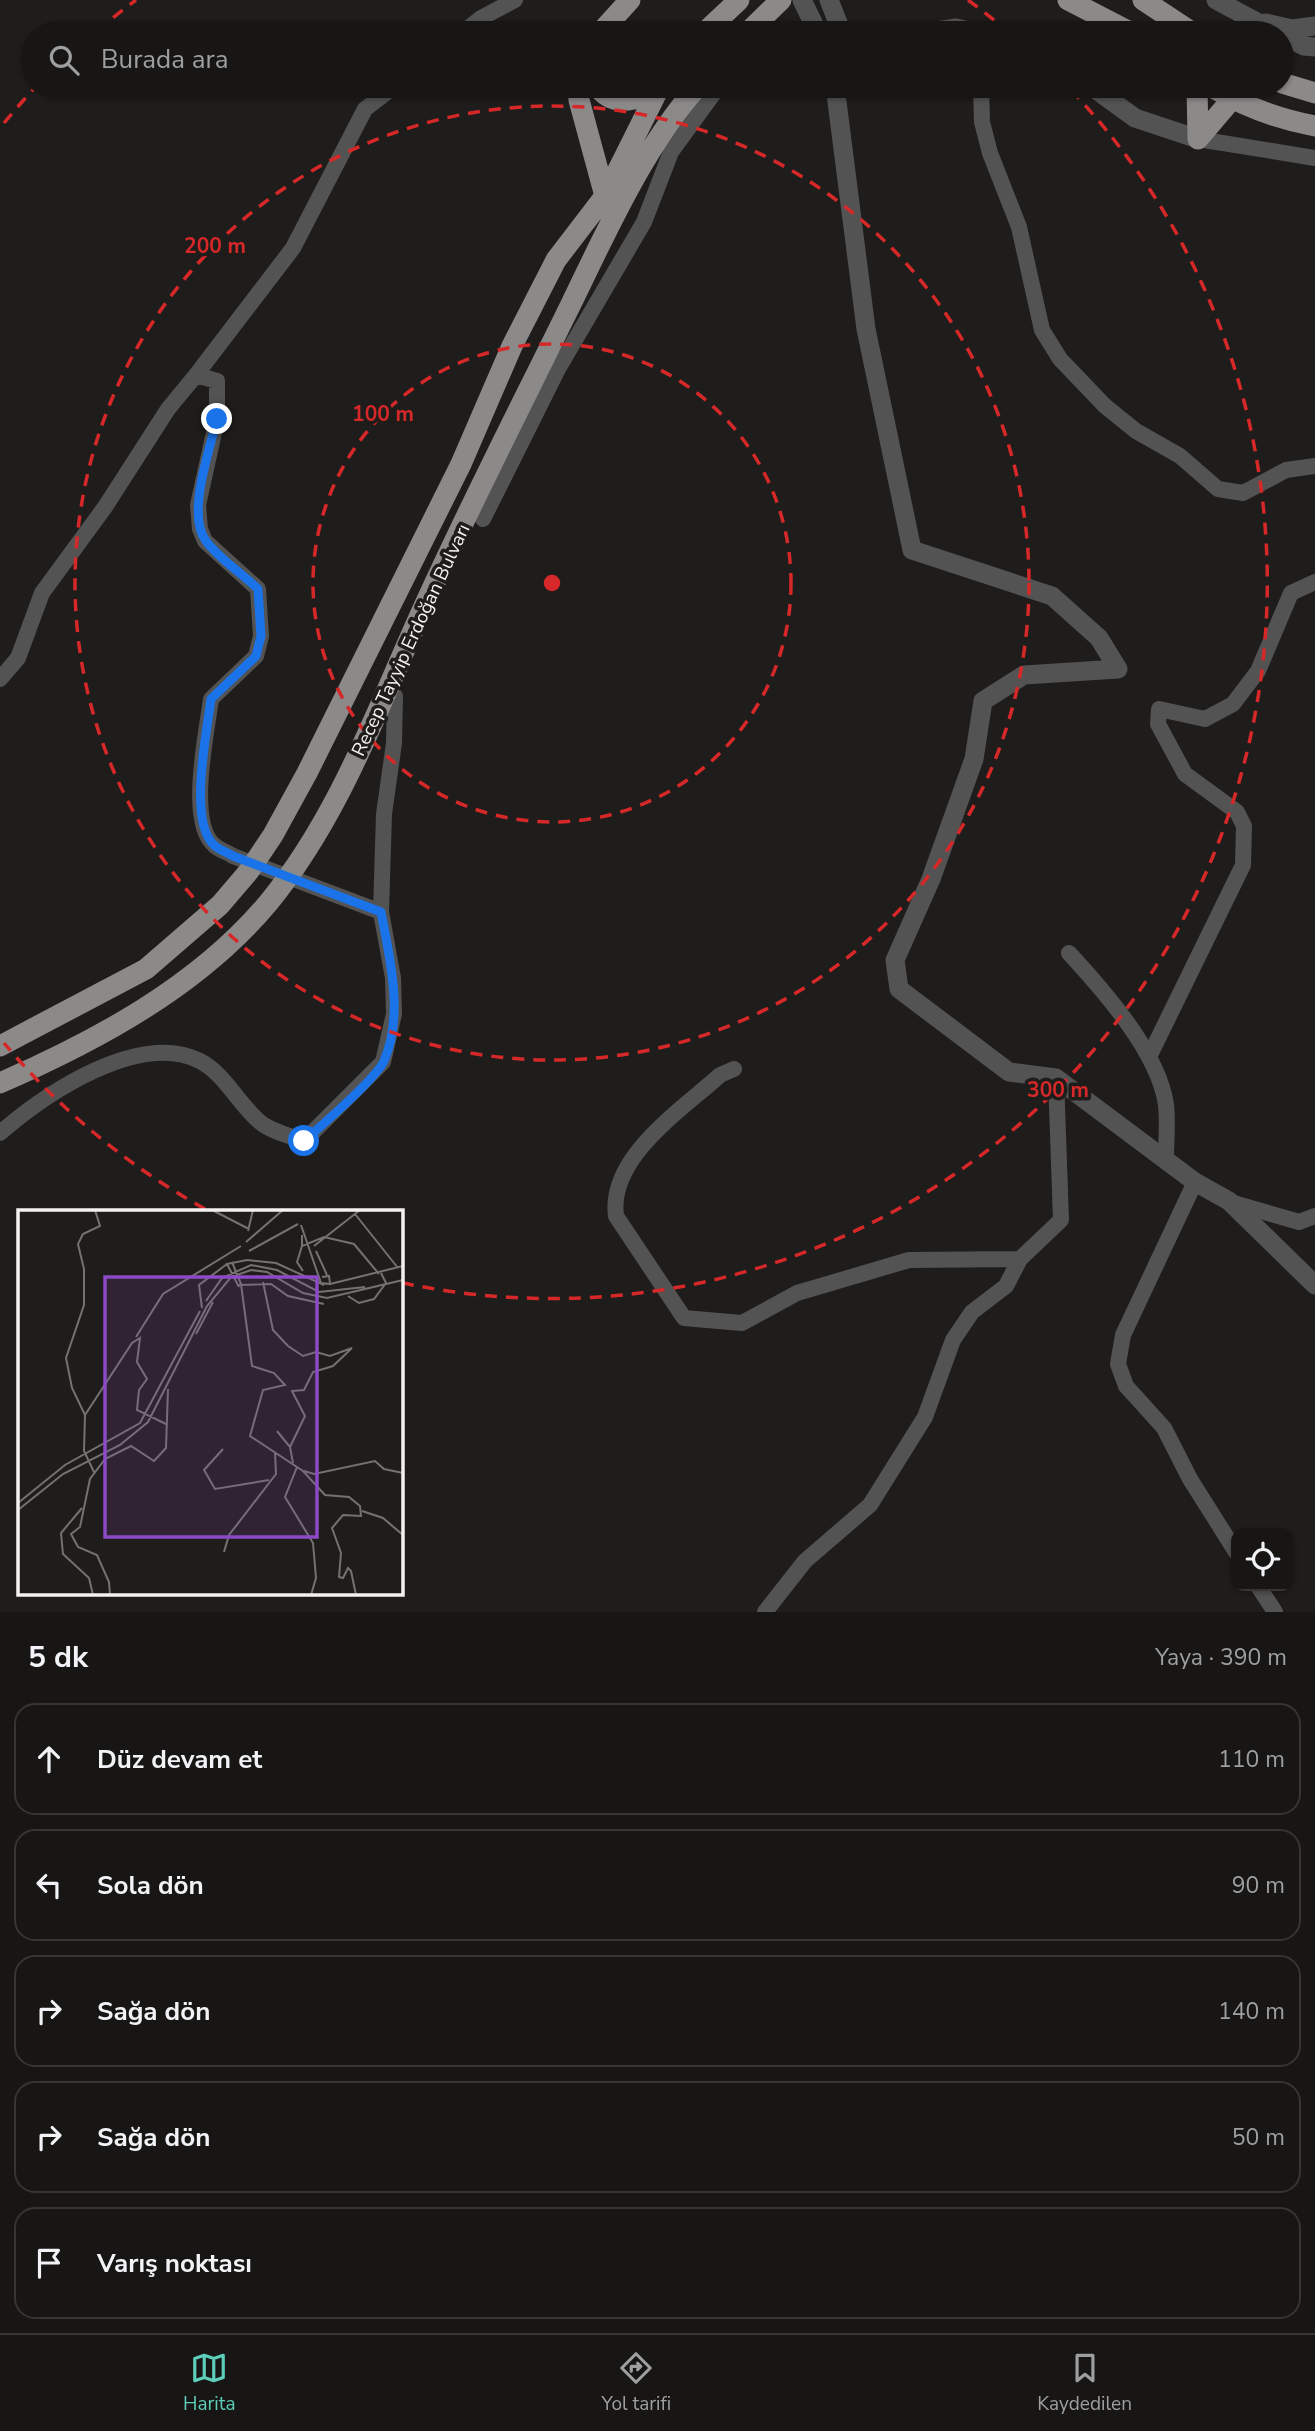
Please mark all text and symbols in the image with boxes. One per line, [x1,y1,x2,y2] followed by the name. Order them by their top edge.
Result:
[21,21,1294,98] search box
[45,41,83,79] icon: search
[101,42,228,77] text: Burada ara
[184,232,246,260] text: 200 m
[352,400,414,428] text: 100 m
[201,403,232,434] route end
[346,520,476,760] street label: Recep Tayyip Erdoğan Bulvarı
[540,571,564,595] centre of rings
[1027,1076,1089,1104] text: 300 m
[288,1125,319,1156] route start
[18,1210,402,1594] inset map
[1231,1528,1294,1591] map controls
[1231,1528,1294,1591] button: locate
[28,1637,88,1678] text: 5 dk
[1155,1642,1287,1673] text: Yaya · 390 m
[30,1740,68,1778] icon: ahead
[97,1742,262,1777] text: Düz devam et
[1218,1744,1285,1775] text: 110 m
[30,1866,68,1904] icon: left
[97,1868,204,1903] text: Sola dön
[1232,1870,1285,1901] text: 90 m
[30,1992,68,2030] icon: right
[97,1994,210,2029] text: Sağa dön
[1218,1996,1285,2027] text: 140 m
[30,2118,68,2156] icon: right
[97,2120,210,2155] text: Sağa dön
[1232,2122,1285,2153] text: 50 m
[30,2244,68,2282] icon: arrive
[97,2246,252,2281] text: Varış noktası
[183,2349,236,2417] tab: Harita
[602,2349,671,2417] tab: Yol tarifi
[1037,2349,1132,2417] tab: Kaydedilen

